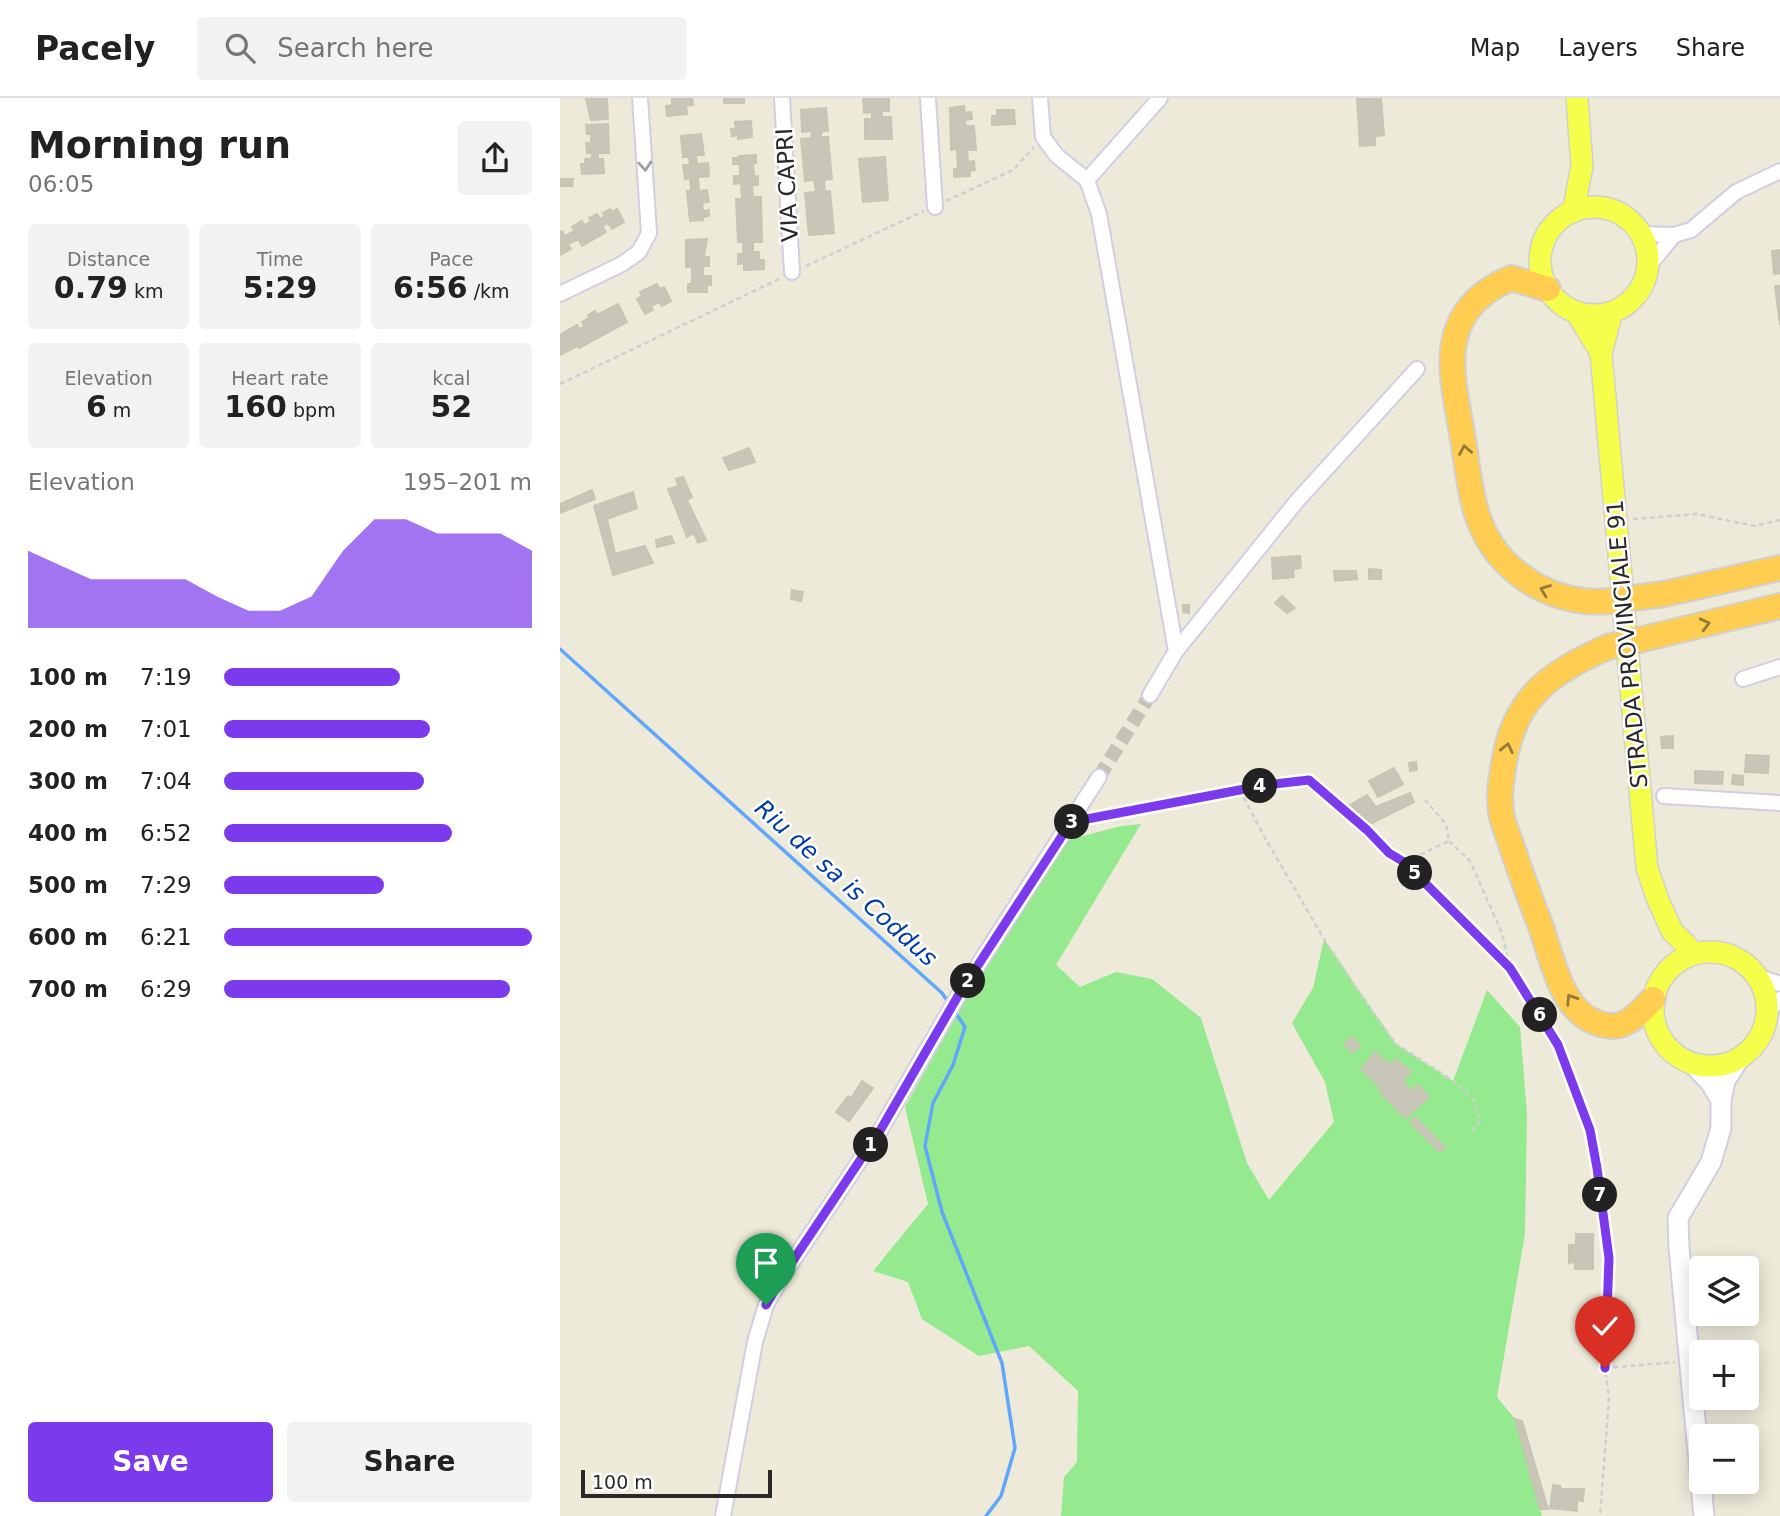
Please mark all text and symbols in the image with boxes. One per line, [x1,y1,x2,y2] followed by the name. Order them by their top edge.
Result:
[197,17,687,80] search box
[35,29,155,68] text: Pacely
[221,29,259,67] icon: search
[277,33,434,63] text: Search here
[1470,34,1520,62] text: Map
[1558,34,1638,62] text: Layers
[1676,34,1745,62] text: Share
[458,121,532,195] button: share
[28,123,291,167] text: Morning run
[771,127,803,243] street label: VIA CAPRI
[637,161,652,172] one-way arrow
[28,171,94,197] text: 06:05
[67,248,150,270] text: Distance
[257,248,303,270] text: Time
[429,248,474,270] text: Pace
[54,270,128,305] text: 0.79
[243,270,317,305] text: 5:29
[393,270,468,305] text: 6:56
[128,280,163,302] text: km
[468,280,510,302] text: /km
[65,367,153,389] text: Elevation
[231,367,329,389] text: Heart rate
[432,367,471,389] text: kcal
[86,389,107,424] text: 6
[224,389,287,424] text: 160
[430,389,472,424] text: 52
[107,399,131,421] text: m
[287,399,336,421] text: bpm
[1458,444,1473,456] one-way arrow
[28,469,135,495] text: Elevation
[403,469,532,495] text: 195–201 m
[1601,499,1653,789] street label: STRADA PROVINCIALE 91
[1539,584,1551,598] one-way arrow
[1699,618,1711,632] one-way arrow
[28,664,108,690] text: 100 m
[140,664,192,690] text: 7:19
[28,716,108,742] text: 200 m
[140,716,192,742] text: 7:01
[1499,742,1513,754] one-way arrow
[28,768,108,794] text: 300 m
[140,768,192,794] text: 7:04
[1242,768,1278,804] pin: 4
[1253,774,1266,796] text: 4
[749,794,943,972] water label: Riu de sa is Coddus
[1054,804,1090,840] pin: 3
[1065,810,1078,832] text: 3
[28,820,108,846] text: 400 m
[140,820,192,846] text: 6:52
[1398,856,1432,890] pin: 5
[1408,861,1421,883] text: 5
[28,872,108,898] text: 500 m
[140,872,192,898] text: 7:29
[28,924,108,950] text: 600 m
[140,924,192,950] text: 6:21
[950,964,986,998] pin: 2
[961,969,974,991] text: 2
[28,976,108,1002] text: 700 m
[140,976,192,1002] text: 6:29
[1566,994,1579,1007] one-way arrow
[1522,998,1558,1032] pin: 6
[1533,1003,1546,1025] text: 6
[854,1128,888,1162] pin: 1
[864,1133,877,1155] text: 1
[1583,1178,1618,1212] pin: 7
[1593,1183,1606,1205] text: 7
[736,1233,796,1305] pin
[747,1244,785,1282] icon: arrive
[1689,1256,1759,1494] map controls
[1689,1256,1759,1326] button: layers
[1575,1296,1635,1368] pin
[1586,1307,1624,1345] icon: check
[1689,1340,1759,1410] button: +
[28,1422,273,1502] button: Save
[287,1422,532,1502] button: Share
[1689,1424,1759,1494] button: −
[581,1467,772,1499] scale bar
[592,1471,653,1493] text: 100 m

